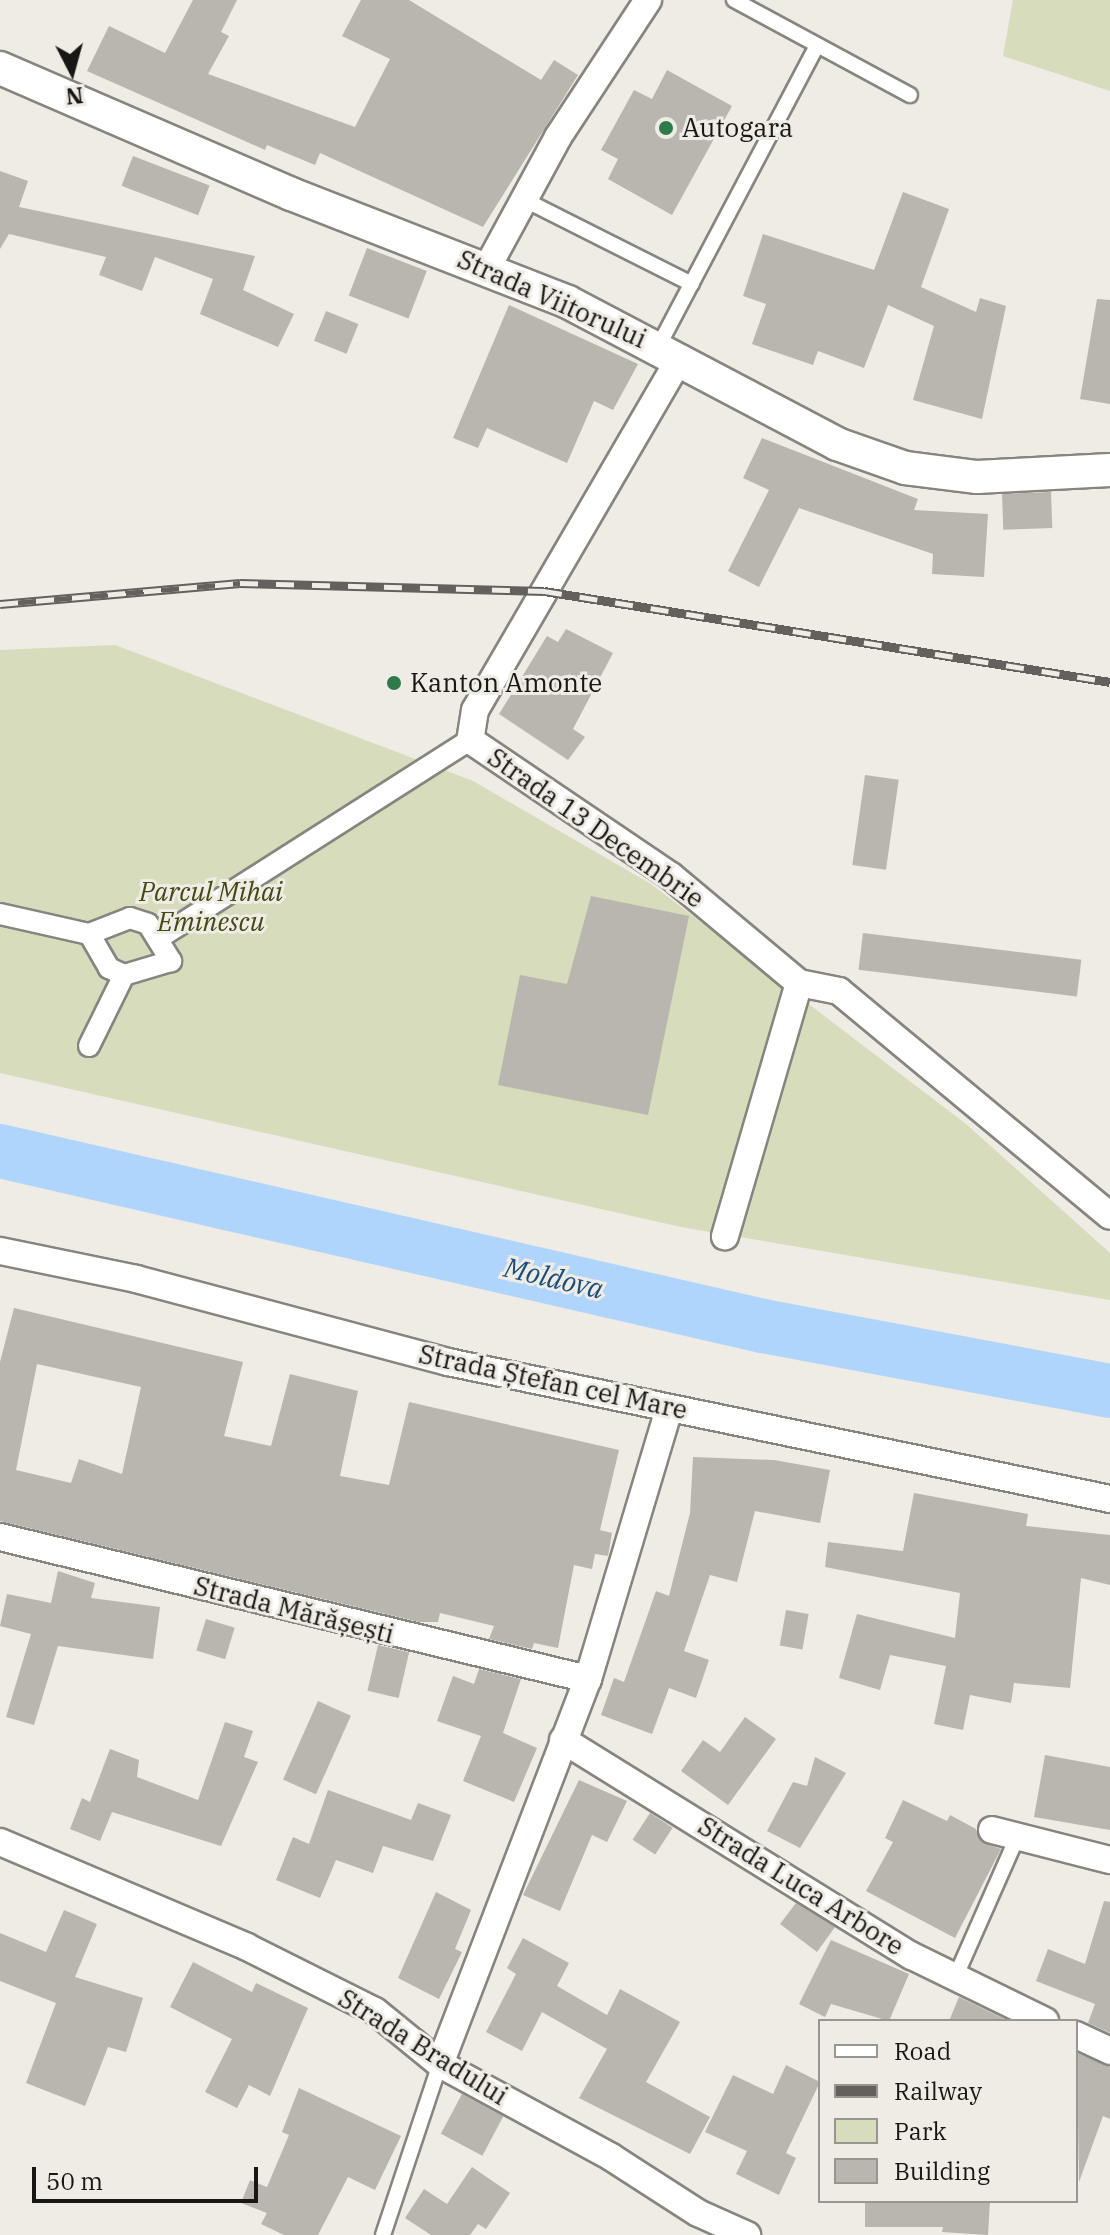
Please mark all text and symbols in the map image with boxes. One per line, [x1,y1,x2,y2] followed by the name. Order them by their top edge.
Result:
[32,32,112,112] north arrow
[64,81,85,112] text: N
[682,112,793,144] place label: Autogara
[657,119,675,137] marker: Autogara
[453,243,651,355] street label: Strada Viitorului
[410,667,602,699] place label: Kanton Amonte
[385,674,403,692] marker: Kanton Amonte
[482,742,710,914] street label: Strada 13 Decembrie
[139,876,283,938] park label: Parcul Mihai Eminescu
[501,1250,607,1306] water label: Moldova
[416,1338,690,1426] street label: Strada Ștefan cel Mare
[191,1570,397,1650] street label: Strada Mărășești
[693,1810,909,1962] street label: Strada Luca Arbore
[333,1983,513,2111] street label: Strada Bradului
[818,2019,1078,2203] legend
[894,2035,951,2067] text: Road
[894,2075,982,2107] text: Railway
[894,2115,946,2147] text: Park
[36,2151,262,2201] scale bar
[894,2155,990,2187] text: Building
[46,2165,103,2197] text: 50 m

